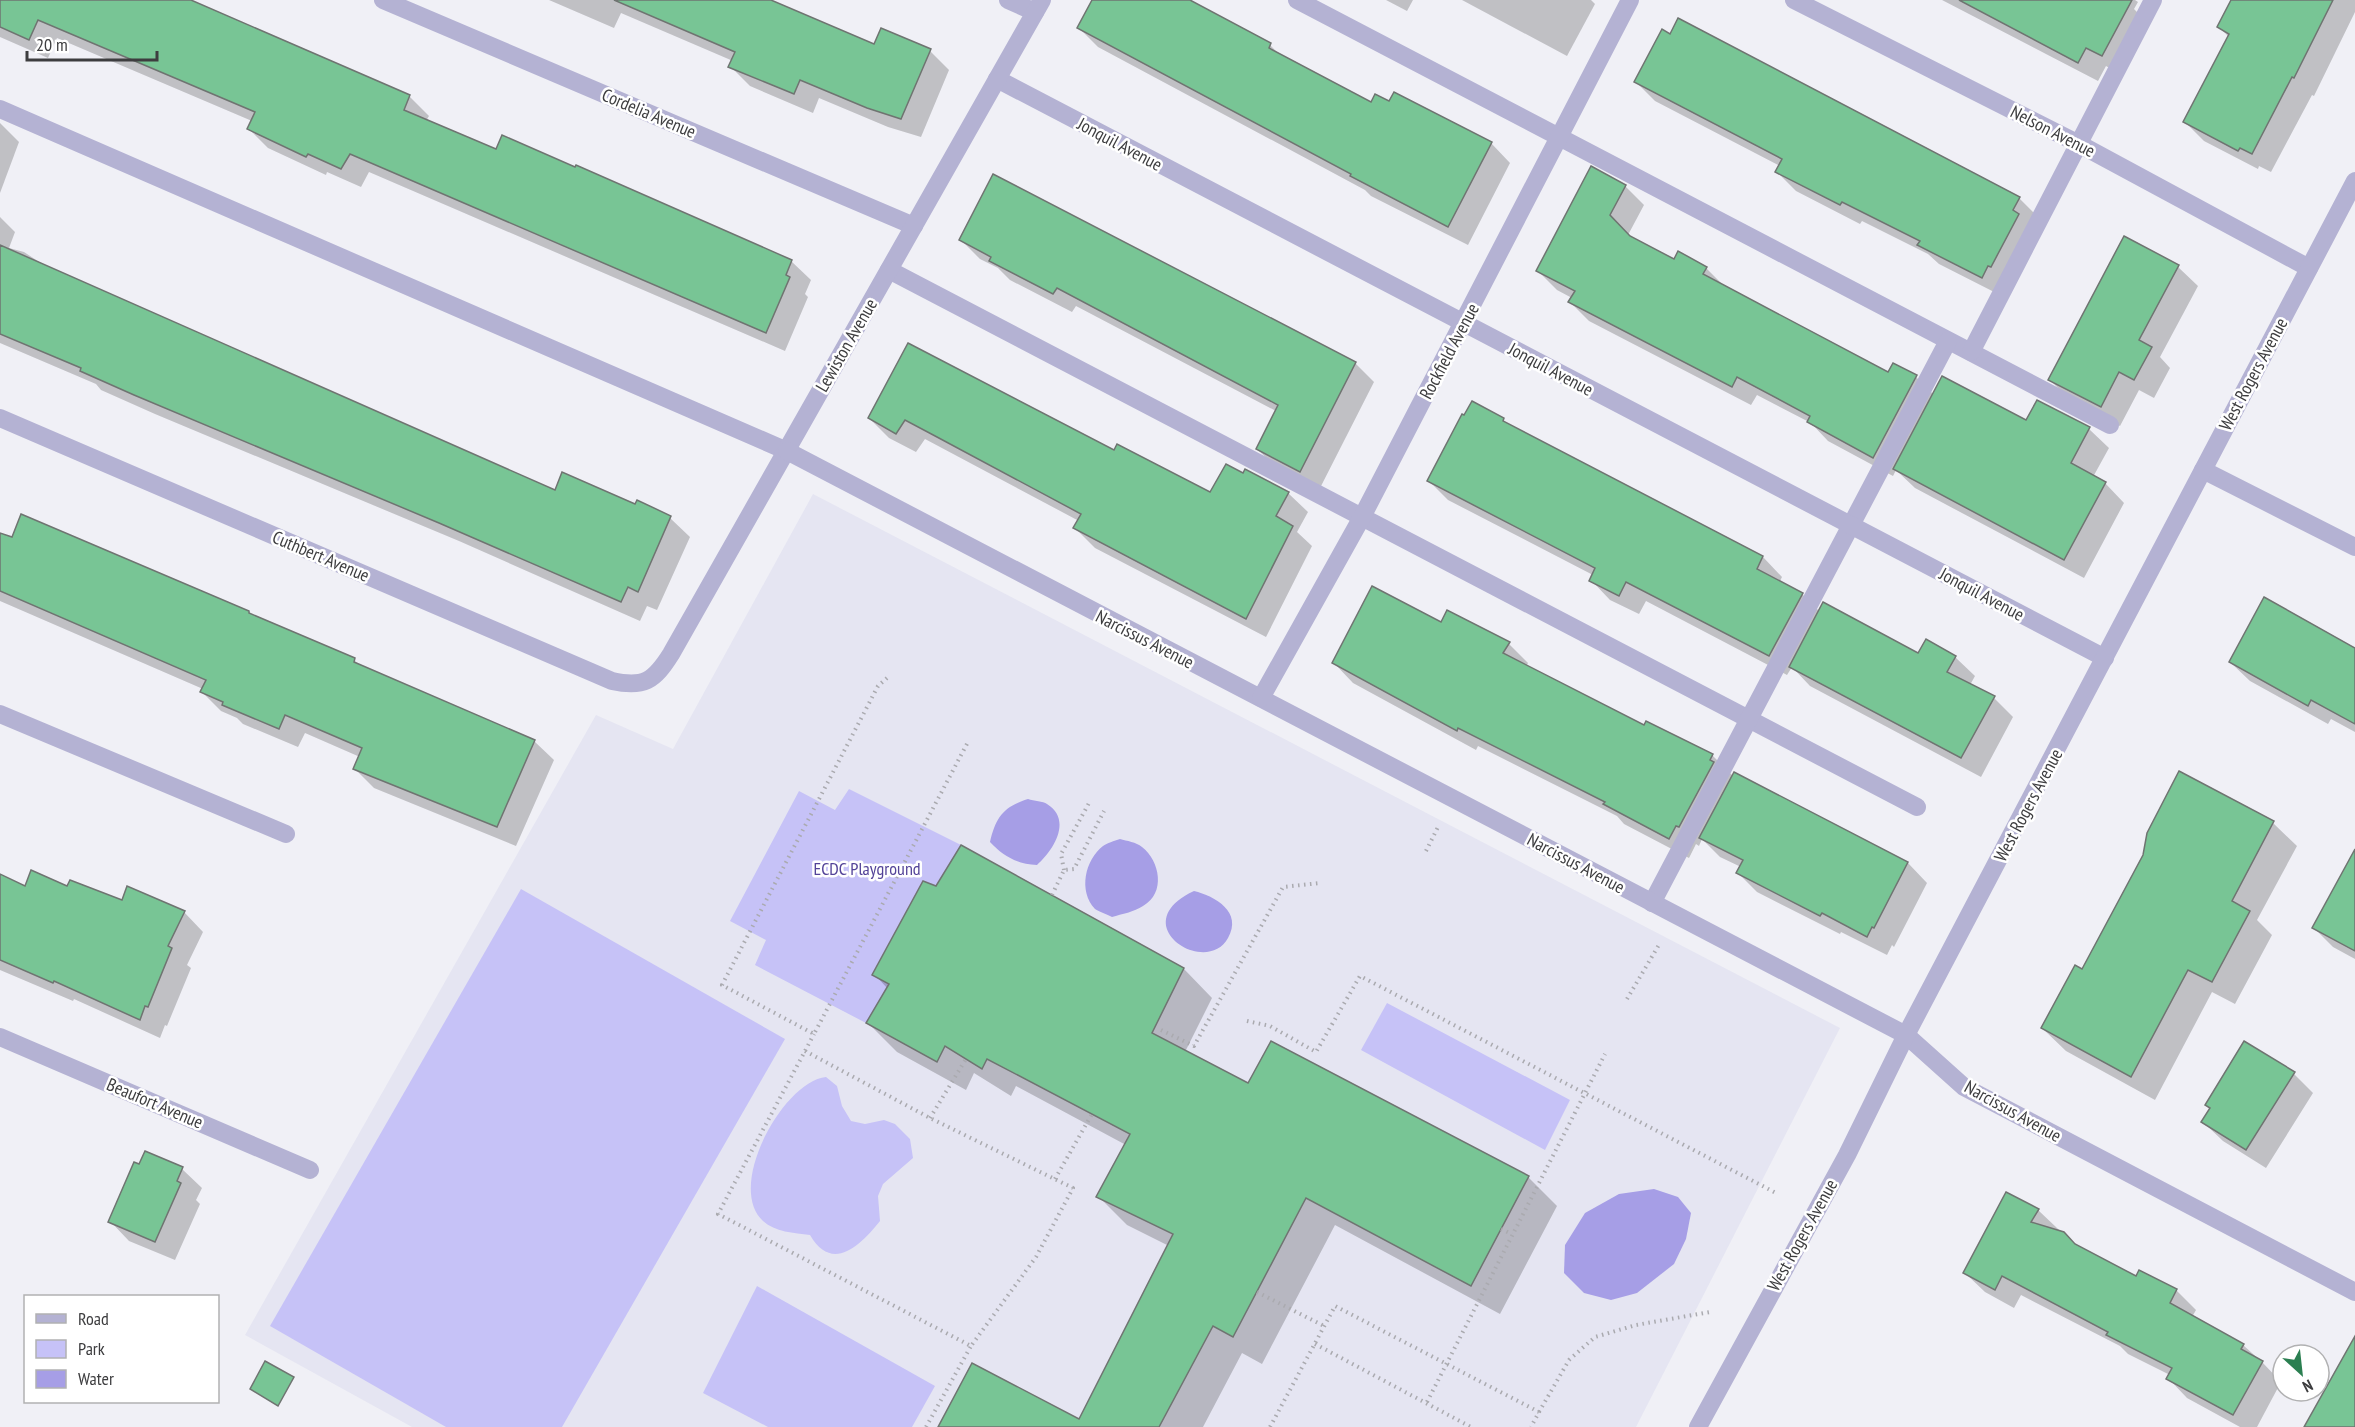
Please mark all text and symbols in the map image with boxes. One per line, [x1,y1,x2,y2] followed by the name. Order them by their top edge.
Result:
[27,24,158,62] scale bar
[36,33,68,56] text: 20 m
[599,83,699,143] street label: Cordelia Avenue
[2007,100,2099,162] street label: Nelson Avenue
[1073,112,1166,176] street label: Jonquil Avenue
[810,294,882,396] street label: Lewiston Avenue
[1414,299,1484,403] street label: Rockfield Avenue
[2214,314,2292,434] street label: West Rogers Avenue
[1504,337,1597,401] street label: Jonquil Avenue
[269,525,373,587] street label: Cuthbert Avenue
[1935,562,2028,626] street label: Jonquil Avenue
[1092,604,1198,674] street label: Narcissus Avenue
[1989,745,2067,865] street label: West Rogers Avenue
[1523,828,1629,898] street label: Narcissus Avenue
[813,857,921,880] park label: ECDC Playground
[103,1072,207,1134] street label: Beaufort Avenue
[1961,1075,2065,1147] street label: Narcissus Avenue
[1762,1175,1842,1295] street label: West Rogers Avenue
[24,1295,219,1403] legend
[78,1307,109,1330] text: Road
[78,1337,105,1360] text: Park
[2271,1343,2331,1403] north arrow
[78,1367,114,1390] text: Water
[2299,1375,2316,1397] text: N

